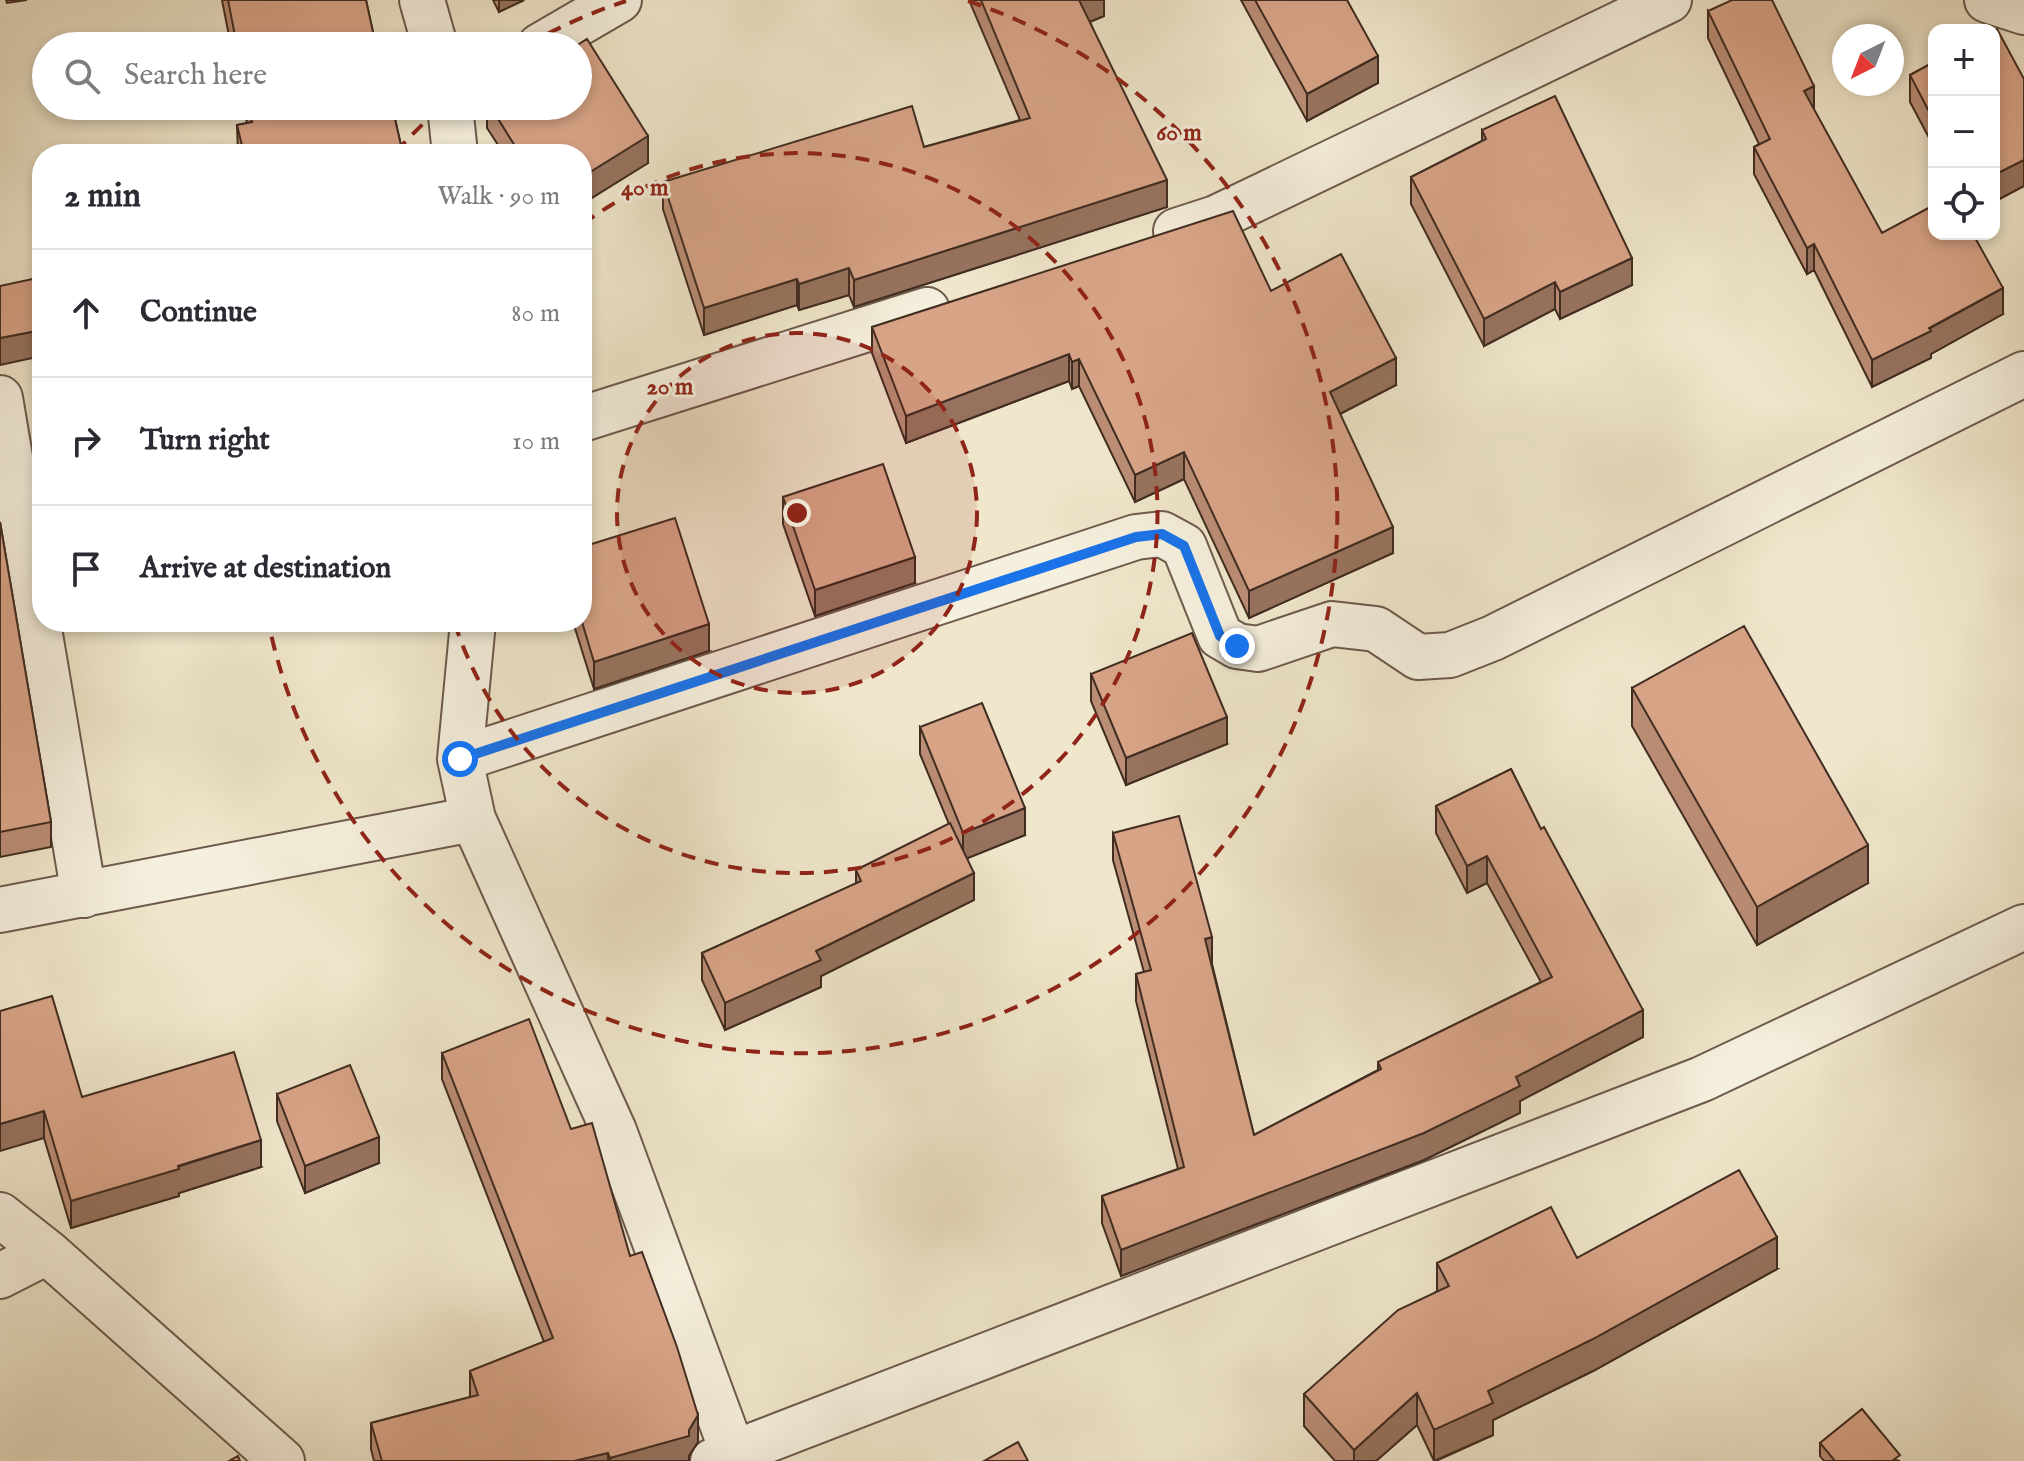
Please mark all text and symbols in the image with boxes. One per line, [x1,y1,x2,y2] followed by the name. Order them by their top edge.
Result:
[1832,24,1904,96] north arrow
[1928,24,2000,240] map controls
[1928,24,2000,96] button: +
[32,32,592,120] search box
[60,54,104,98] icon: search
[124,57,267,95] text: Search here
[1928,96,2000,168] button: −
[1156,118,1202,149] text: 60 m
[1928,168,2000,240] button: locate
[621,173,669,204] text: 40 m
[64,175,141,218] text: 2 min
[438,180,560,213] text: Walk · 90 m
[64,291,108,335] icon: ahead
[140,294,257,332] text: Continue
[511,297,560,330] text: 80 m
[647,372,694,403] text: 20 m
[64,419,108,463] icon: right
[140,422,270,460] text: Turn right
[512,425,560,458] text: 10 m
[783,499,811,527] centre of rings
[64,547,108,591] icon: arrive
[140,550,391,588] text: Arrive at destination
[1219,628,1255,664] route end
[442,741,478,777] route start

